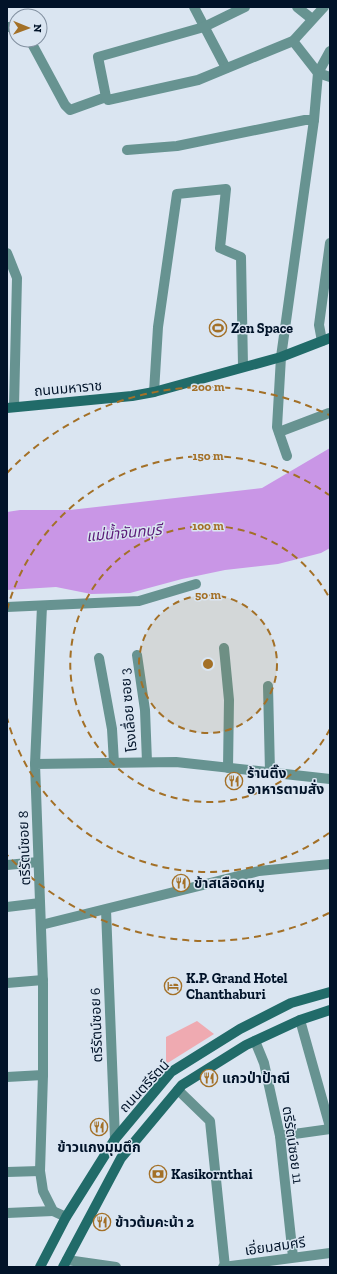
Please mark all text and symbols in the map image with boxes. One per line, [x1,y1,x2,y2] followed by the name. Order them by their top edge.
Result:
[8,8,48,48] north arrow
[31,24,44,33] text: N
[208,318,228,338] sports icon: Zen Space
[231,320,293,337] place label: Zen Space
[33,377,103,400] street label: ถนนมหาราช
[191,380,225,394] text: 200 m
[193,449,224,463] text: 150 m
[85,519,165,545] water label: แม่น้ำจันทบุรี
[192,519,224,533] text: 100 m
[195,588,221,602] text: 50 m
[201,657,215,671] centre of rings
[114,667,141,753] street label: โรงเลื่อย ซอย 3
[247,764,324,798] place label: ร้านติ๊ง อาหารตามสั่ง
[224,771,244,791] restaurant icon: ร้านติ๊ง อาหารตามสั่ง
[15,810,34,886] street label: ตรีรัตน์ซอย 8
[171,873,191,893] restaurant icon: ข้าสเลือดหมู
[194,875,265,893] place label: ข้าสเลือดหมู
[186,970,288,1003] place label: K.P. Grand Hotel Chanthaburi
[163,976,183,996] hotel icon: K.P. Grand Hotel Chanthaburi
[87,987,106,1063] street label: ตรีรัตน์ซอย 6
[116,1057,173,1116] street label: ถนนตรีรัตน์
[199,1068,219,1088] restaurant icon: แกวป่าป้าณี
[222,1070,290,1087] place label: แกวป่าป้าณี
[279,1105,306,1186] street label: ตรีรัตน์ซอย 11
[89,1117,109,1137] restaurant icon: ข้าวแกงมุมตึก
[57,1139,141,1156] place label: ข้าวแกงมุมตึก
[148,1164,168,1184] bank icon: Kasikornthai
[171,1166,253,1183] place label: Kasikornthai
[92,1212,112,1232] restaurant icon: ข้าวต้มคะน้า 2
[115,1214,195,1231] place label: ข้าวต้มคะน้า 2
[243,1232,307,1259] street label: เอี่ยมสมศรี

